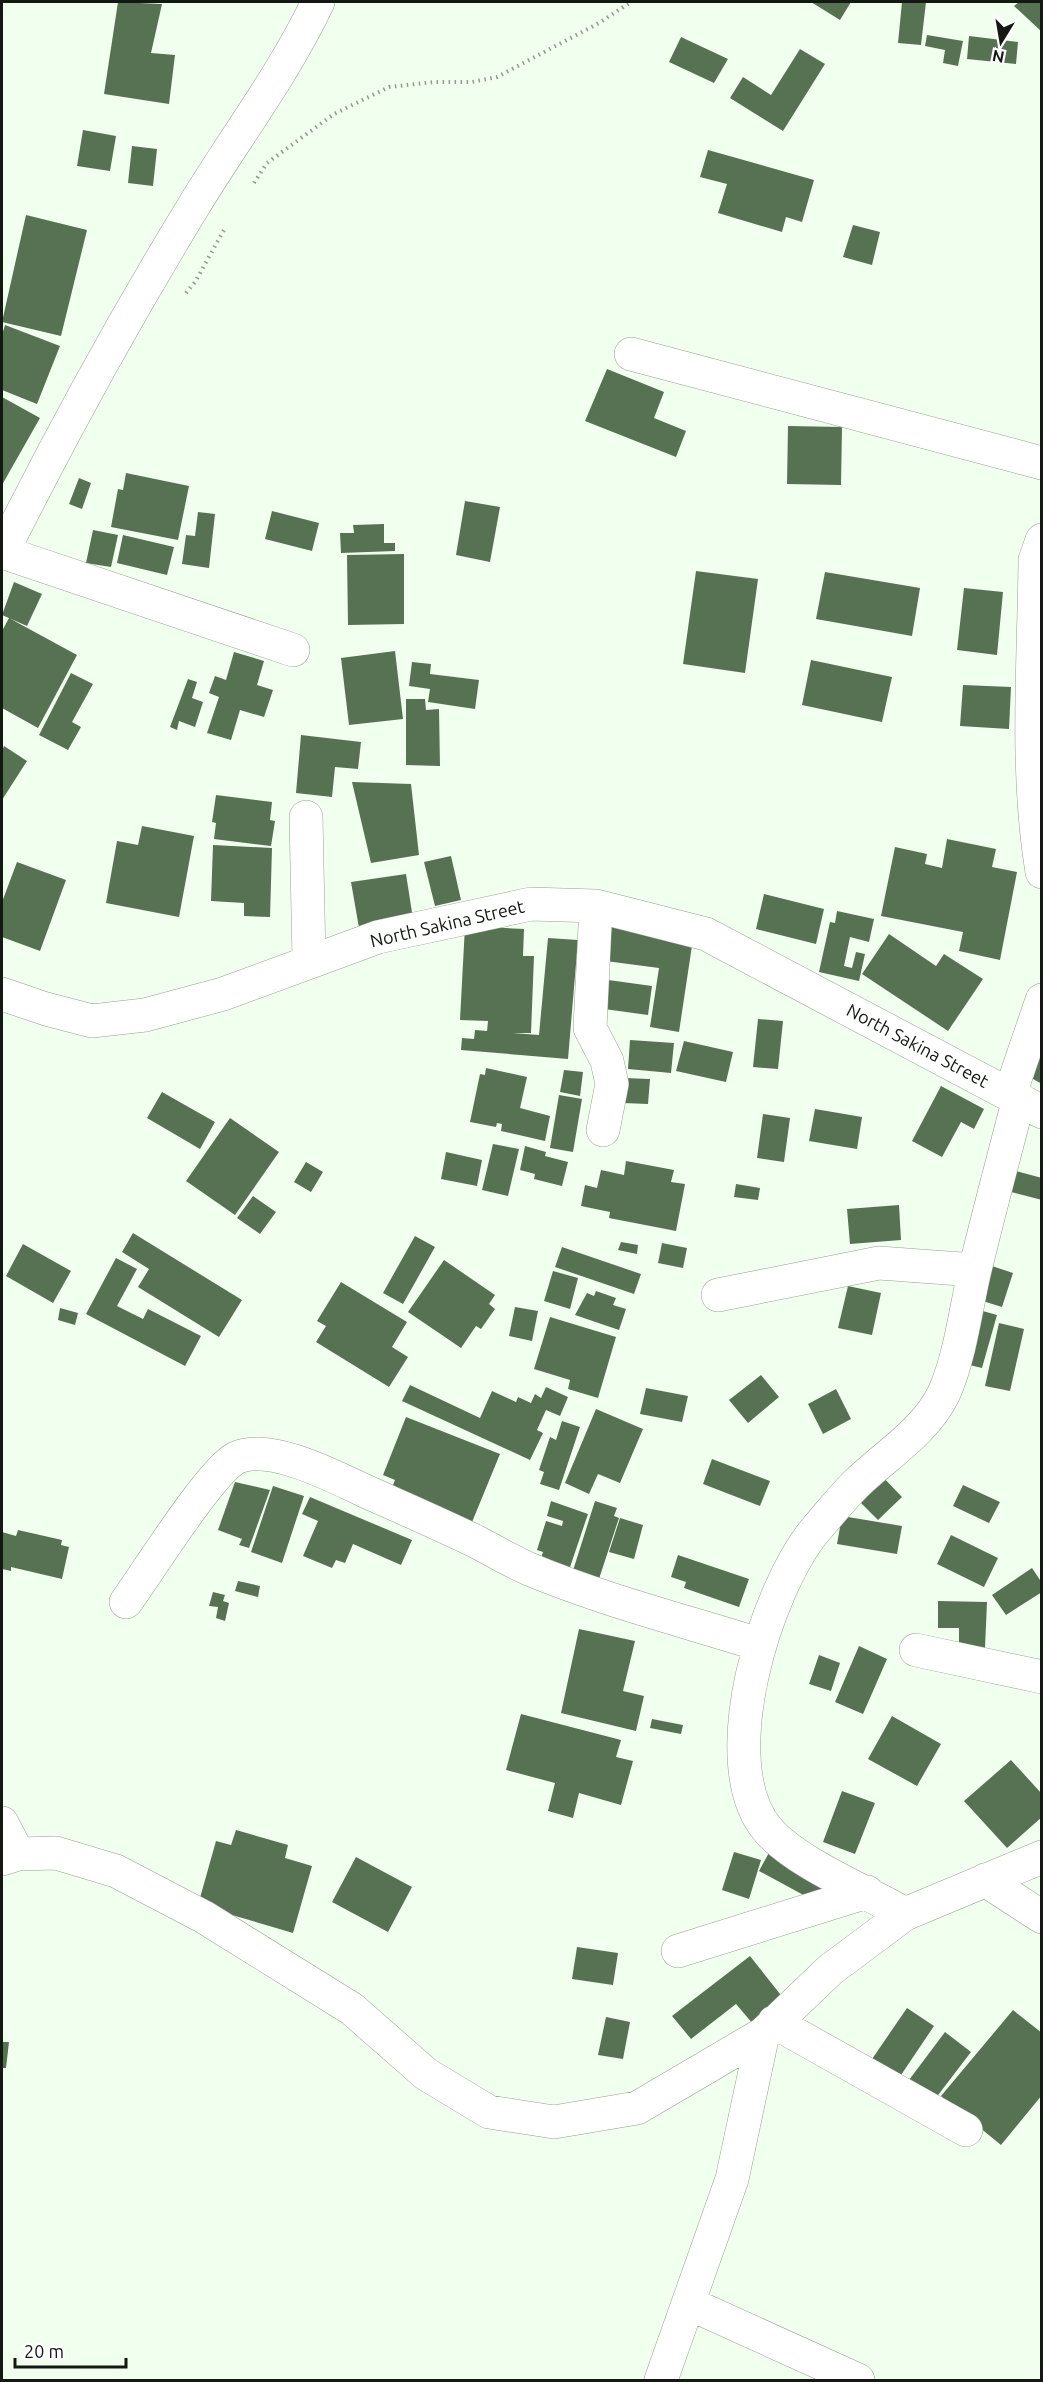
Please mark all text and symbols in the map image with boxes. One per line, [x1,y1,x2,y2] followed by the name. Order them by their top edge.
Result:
[971,12,1031,72] north arrow
[991,47,1006,67] text: N
[368,896,526,950] street label: North Sakina Street
[844,999,992,1091] street label: North Sakina Street
[15,2331,126,2369] scale bar
[24,2341,64,2361] text: 20 m

